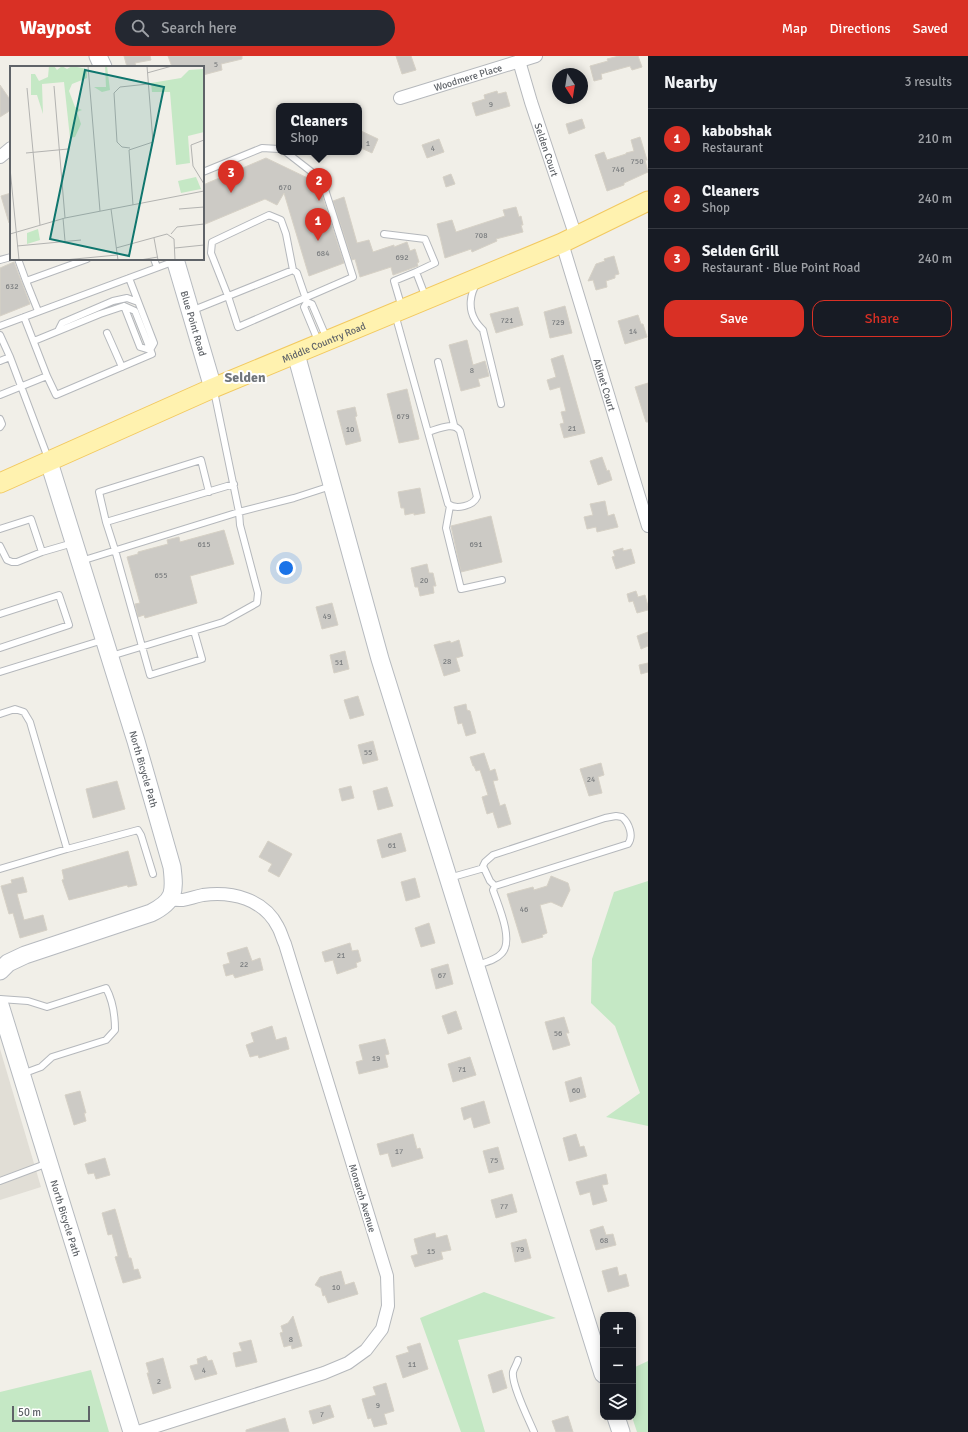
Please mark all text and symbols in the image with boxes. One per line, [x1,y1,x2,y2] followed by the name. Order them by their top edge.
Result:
[115,10,395,46] search box
[20,16,91,40] text: Waypost
[129,17,151,39] icon: search
[161,19,237,37] text: Search here
[782,20,808,37] text: Map
[830,20,891,37] text: Directions
[913,20,948,37] text: Saved
[214,59,218,69] house number: 5
[432,62,504,94] street label: Woodmere Place
[10,66,204,260] inset map
[552,68,588,104] north arrow
[664,72,717,93] text: Nearby
[904,74,952,90] text: 3 results
[489,99,493,109] house number: 9
[276,103,362,155] popup
[290,112,348,130] text: Cleaners
[531,122,561,179] street label: Selden Court
[702,122,772,140] text: kabobshak
[290,130,318,146] text: Shop
[673,131,681,147] text: 1
[918,131,952,147] text: 210 m
[366,138,370,148] house number: 1
[702,140,763,156] text: Restaurant
[431,143,436,153] house number: 4
[631,156,643,166] house number: 750
[218,160,244,193] pin: 3
[612,164,624,174] house number: 746
[306,168,332,201] pin: 2
[279,182,291,192] house number: 670
[702,182,759,200] text: Cleaners
[673,191,681,207] text: 2
[918,191,952,207] text: 240 m
[702,200,730,216] text: Shop
[305,208,331,241] pin: 1
[475,230,487,240] house number: 708
[702,242,779,260] text: Selden Grill
[317,248,330,258] house number: 684
[673,251,681,267] text: 3
[918,251,952,267] text: 240 m
[396,252,408,262] house number: 692
[702,260,860,276] text: Restaurant · Blue Point Road
[6,281,18,291] house number: 632
[178,289,208,358] street label: Blue Point Road
[664,300,804,337] button: Save
[812,300,952,337] button: Share
[501,315,513,325] house number: 721
[552,317,564,327] house number: 729
[280,320,368,366] street label: Middle Country Road
[629,326,638,336] house number: 14
[590,357,618,413] street label: Abinet Court
[470,365,474,375] house number: 8
[224,369,266,386] district label: Selden
[397,411,409,421] house number: 679
[568,423,576,433] house number: 21
[346,424,354,434] house number: 10
[198,539,210,549] house number: 615
[470,539,482,549] house number: 691
[276,558,296,578] your location
[155,570,167,580] house number: 655
[420,575,428,585] house number: 20
[323,611,331,621] house number: 49
[443,656,451,666] house number: 28
[335,657,343,667] house number: 51
[126,730,160,809] street label: North Bicycle Path
[364,747,372,757] house number: 55
[587,774,596,784] house number: 24
[388,840,396,850] house number: 61
[520,904,528,914] house number: 46
[337,950,345,960] house number: 21
[240,959,248,969] house number: 22
[438,970,446,980] house number: 67
[554,1028,562,1038] house number: 56
[372,1053,380,1063] house number: 19
[458,1064,466,1074] house number: 71
[572,1085,580,1095] house number: 60
[395,1146,403,1156] house number: 17
[490,1155,498,1165] house number: 75
[346,1163,378,1234] street label: Monarch Avenue
[47,1179,82,1258] street label: North Bicycle Path
[500,1201,508,1211] house number: 77
[600,1235,608,1245] house number: 68
[516,1244,524,1254] house number: 79
[427,1246,435,1256] house number: 15
[332,1282,340,1292] house number: 10
[600,1312,636,1420] map controls
[600,1312,636,1348] button: +
[289,1334,293,1344] house number: 8
[600,1348,636,1384] button: −
[408,1359,416,1369] house number: 11
[202,1365,207,1375] house number: 4
[157,1376,161,1386] house number: 2
[600,1384,636,1420] button: layers
[376,1400,380,1410] house number: 9
[12,1404,90,1423] scale bar
[18,1406,41,1419] text: 50 m
[320,1409,324,1419] house number: 7

